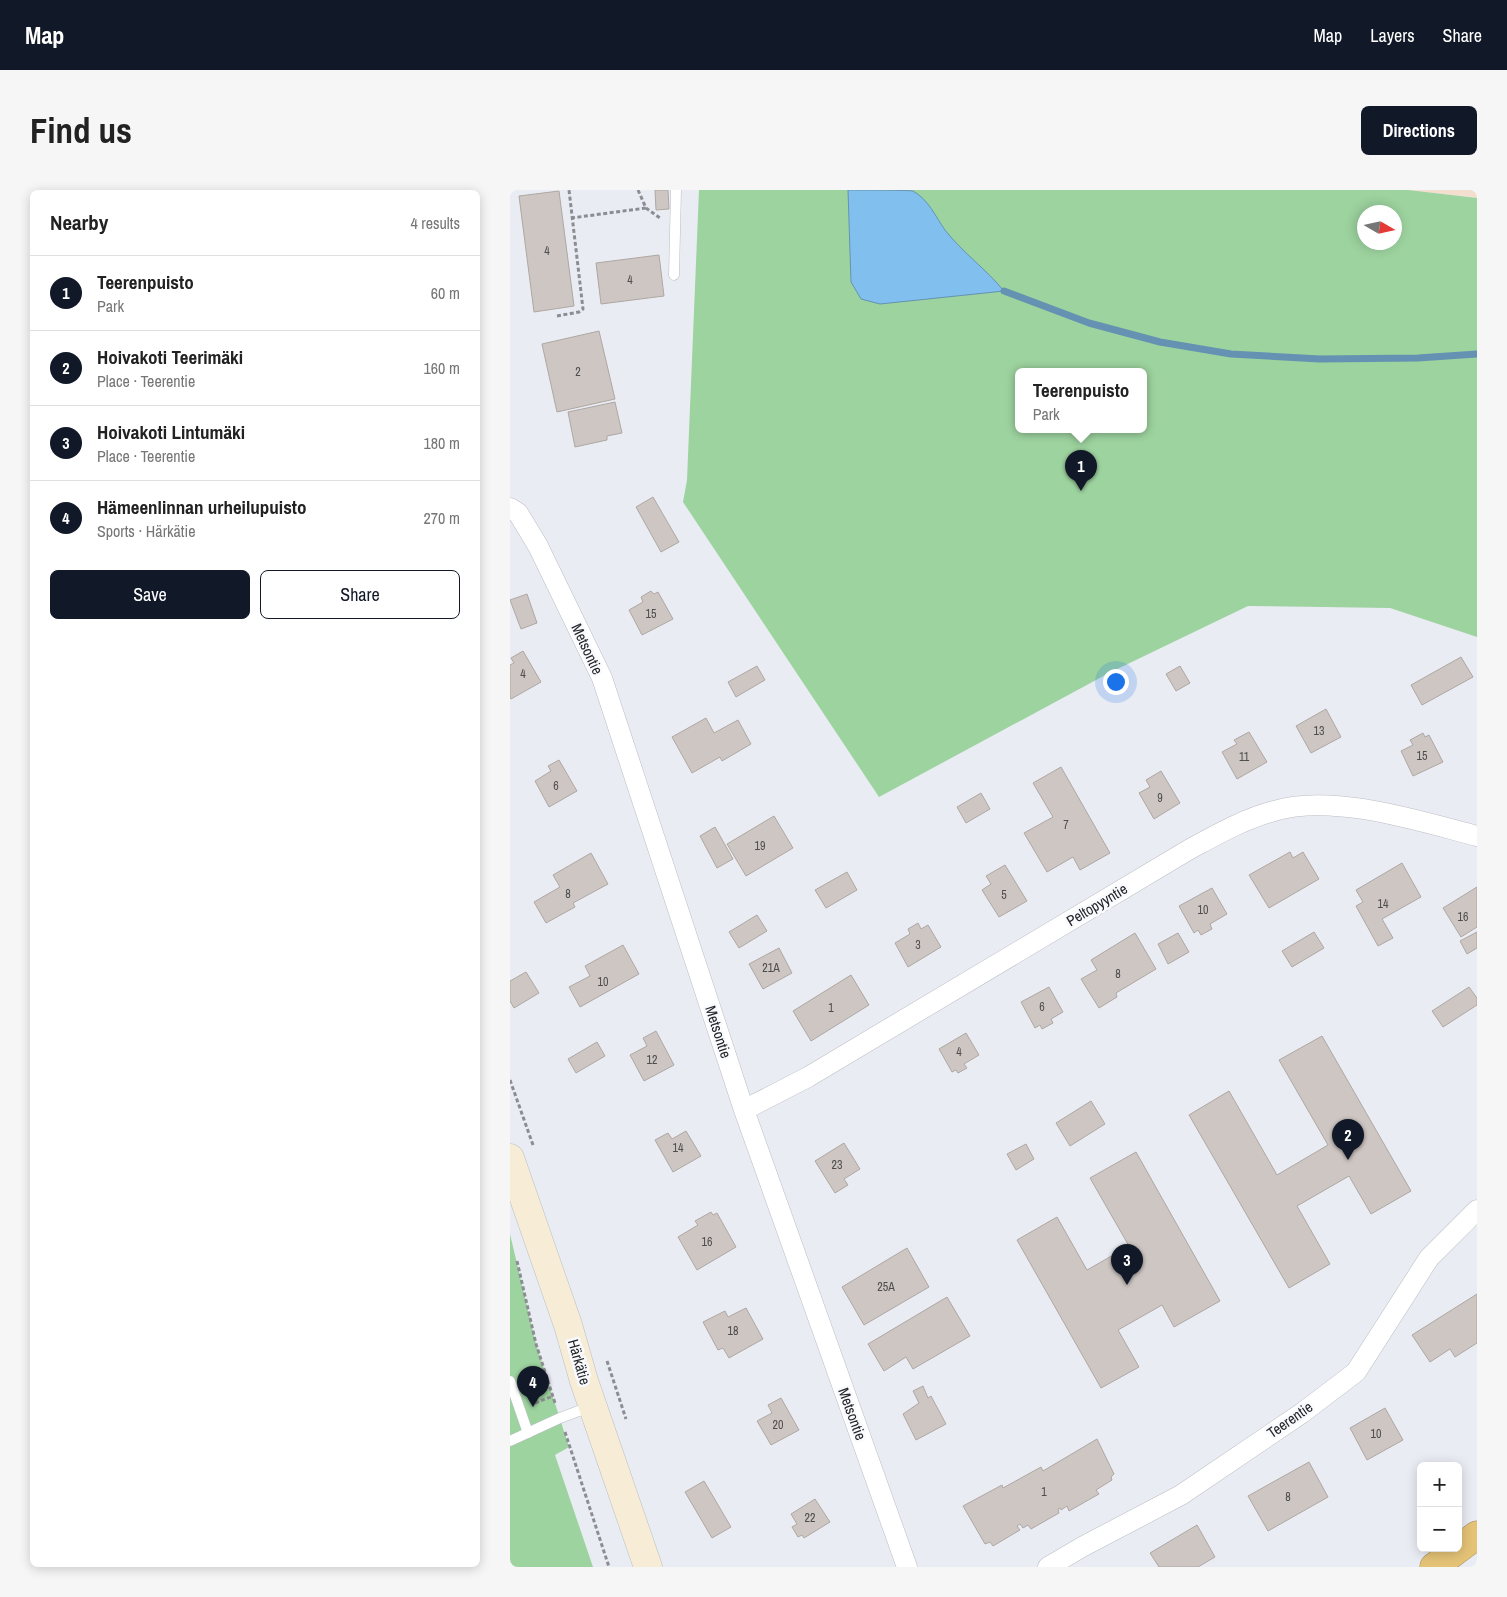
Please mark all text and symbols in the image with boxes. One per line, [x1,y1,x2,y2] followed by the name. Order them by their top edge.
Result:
[25,19,64,51] text: Map
[1314,23,1342,48] text: Map
[1370,23,1415,48] text: Layers
[1443,23,1482,48] text: Share
[1361,106,1477,155] button: Directions
[30,107,132,154] text: Find us
[1357,205,1402,250] north arrow
[50,208,108,237] text: Nearby
[410,212,460,234] text: 4 results
[544,243,550,259] house number: 4
[97,269,194,295] text: Teerenpuisto
[627,272,633,288] house number: 4
[62,282,70,304] text: 1
[431,282,460,304] text: 60 m
[97,295,124,317] text: Park
[97,344,243,370] text: Hoivakoti Teerimäki
[62,357,70,379] text: 2
[424,357,460,379] text: 160 m
[575,364,581,380] house number: 2
[1015,368,1147,433] popup
[97,370,195,392] text: Place · Teerentie
[1033,377,1129,403] text: Teerenpuisto
[1033,403,1060,425] text: Park
[97,419,245,445] text: Hoivakoti Lintumäki
[62,432,70,454] text: 3
[424,432,460,454] text: 180 m
[97,445,195,467] text: Place · Teerentie
[1065,450,1097,491] pin: 1
[97,494,307,520] text: Hämeenlinnan urheilupuisto
[62,507,70,529] text: 4
[424,507,460,529] text: 270 m
[97,520,195,542] text: Sports · Härkätie
[50,570,250,619] button: Save
[260,570,460,619] button: Share
[646,606,657,622] house number: 15
[567,620,608,678] street label: Metsontie
[520,666,526,682] house number: 4
[1103,669,1129,695] your location
[1314,723,1324,739] house number: 13
[1417,748,1428,764] house number: 15
[1239,749,1250,765] house number: 11
[553,778,559,794] house number: 6
[1157,790,1163,806] house number: 9
[1063,817,1069,833] house number: 7
[755,838,765,854] house number: 19
[1062,878,1131,931] street label: Peltopyyntie
[565,886,571,902] house number: 8
[1001,887,1007,903] house number: 5
[1378,896,1389,912] house number: 14
[1198,902,1208,918] house number: 10
[1458,909,1468,925] house number: 16
[915,937,921,953] house number: 3
[762,960,780,976] house number: 21A
[1115,966,1121,982] house number: 8
[598,974,608,990] house number: 10
[1039,999,1045,1015] house number: 6
[828,1000,834,1016] house number: 1
[700,1003,737,1061] street label: Metsontie
[956,1044,962,1060] house number: 4
[647,1052,657,1068] house number: 12
[1332,1119,1364,1160] pin: 2
[673,1140,684,1156] house number: 14
[832,1157,842,1173] house number: 23
[702,1234,712,1250] house number: 16
[1111,1244,1143,1285] pin: 3
[877,1279,895,1295] house number: 25A
[728,1323,738,1339] house number: 18
[563,1337,596,1387] street label: Härkätie
[517,1366,549,1407] pin: 4
[833,1385,872,1443] street label: Metsontie
[1263,1396,1317,1443] street label: Teerentie
[773,1417,783,1433] house number: 20
[1371,1426,1381,1442] house number: 10
[1417,1462,1462,1552] map controls
[1417,1462,1462,1507] button: +
[1041,1484,1047,1500] house number: 1
[1285,1489,1291,1505] house number: 8
[1417,1507,1462,1552] button: −
[805,1510,815,1526] house number: 22

